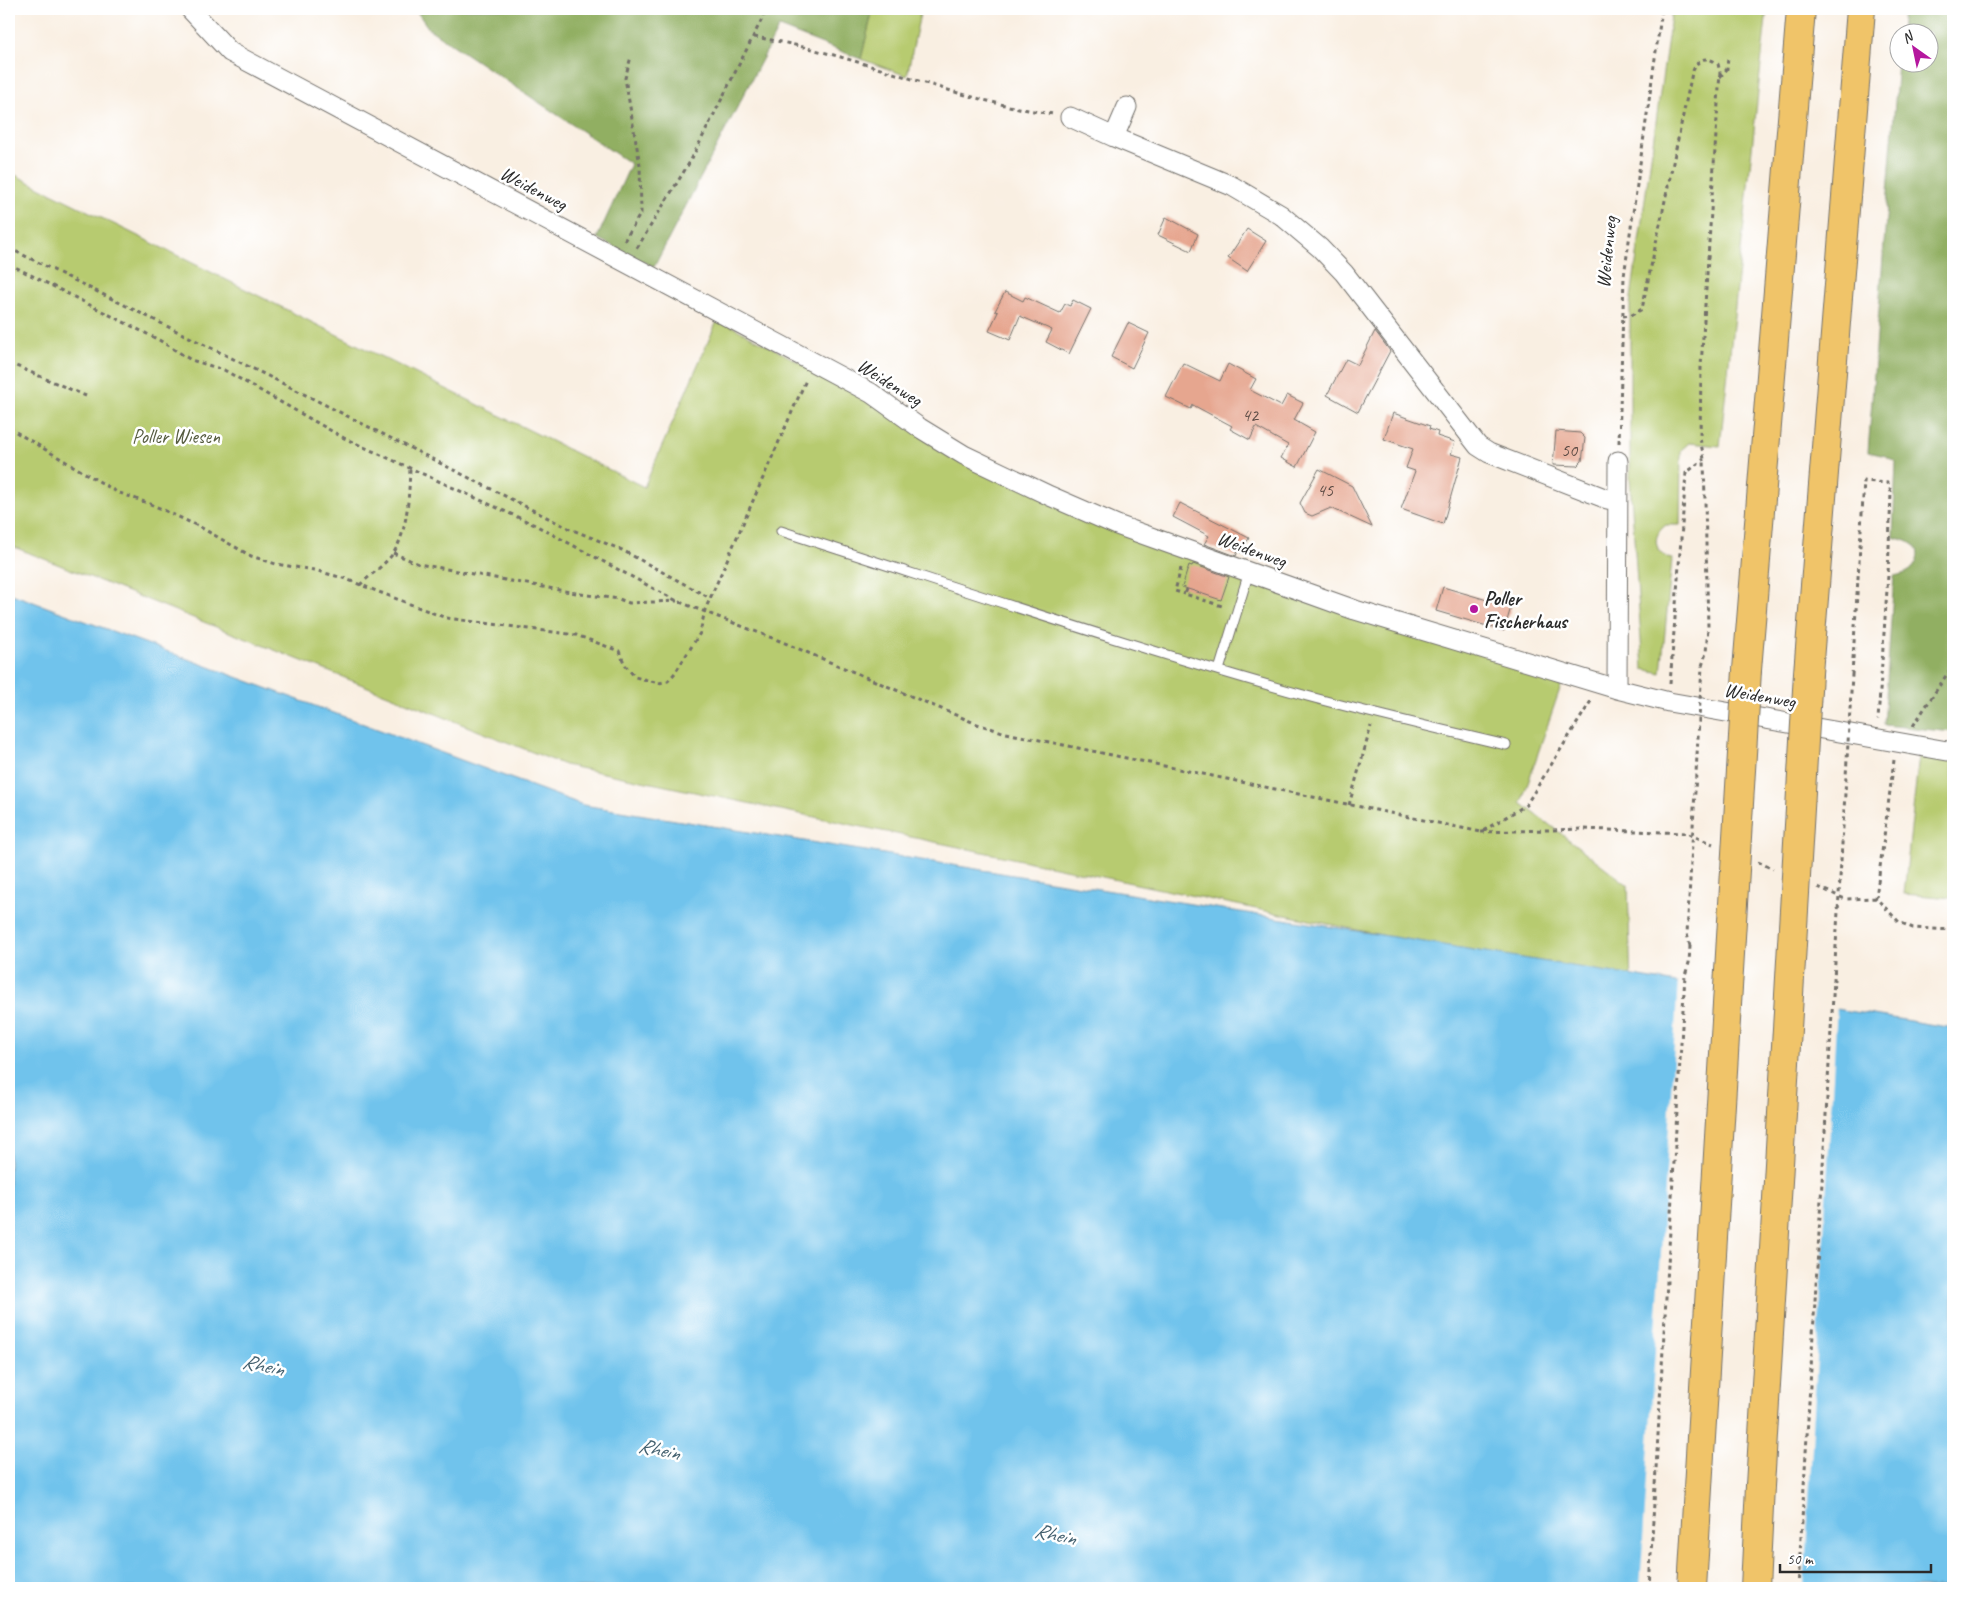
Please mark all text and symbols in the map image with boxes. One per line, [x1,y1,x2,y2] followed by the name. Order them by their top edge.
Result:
[1890,22,1940,72] north arrow
[1899,27,1917,47] text: N
[496,160,572,217] street label: Weidenweg
[1590,214,1623,289] street label: Weidenweg
[853,353,928,413] street label: Weidenweg
[1242,404,1260,426] house number: 42
[132,424,221,449] park label: Poller Wiesen
[1561,439,1579,461] house number: 50
[1317,479,1334,501] house number: 45
[1214,525,1291,574] street label: Weidenweg
[1484,586,1569,634] place label: Poller Fischerhaus
[1468,603,1480,615] marker: Poller Fischerhaus
[1722,677,1798,714] street label: Weidenweg
[240,1348,287,1382] water label: Rhein
[636,1432,683,1466] water label: Rhein
[1032,1517,1079,1551] water label: Rhein
[1780,1542,1931,1574] scale bar
[1787,1550,1814,1569] text: 50 m

